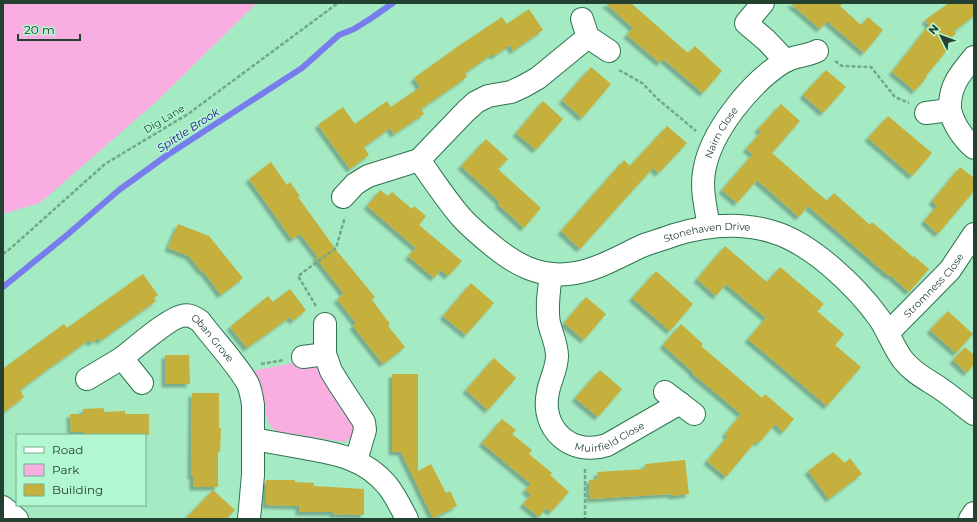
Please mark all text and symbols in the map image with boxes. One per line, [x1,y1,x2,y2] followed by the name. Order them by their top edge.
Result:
[18,16,80,42] scale bar
[921,16,961,56] north arrow
[925,21,942,37] text: N
[24,22,55,37] text: 20 m
[141,102,187,136] street label: Dig Lane
[154,104,222,155] water label: Spittle Brook
[701,104,740,160] street label: Nairn Close
[662,219,751,245] street label: Stonehaven Drive
[900,250,966,320] street label: Stromness Close
[189,311,237,365] street label: Oban Grove
[573,418,647,454] street label: Muirfield Close
[16,434,146,506] legend
[52,442,83,457] text: Road
[52,462,80,477] text: Park
[52,482,103,497] text: Building

